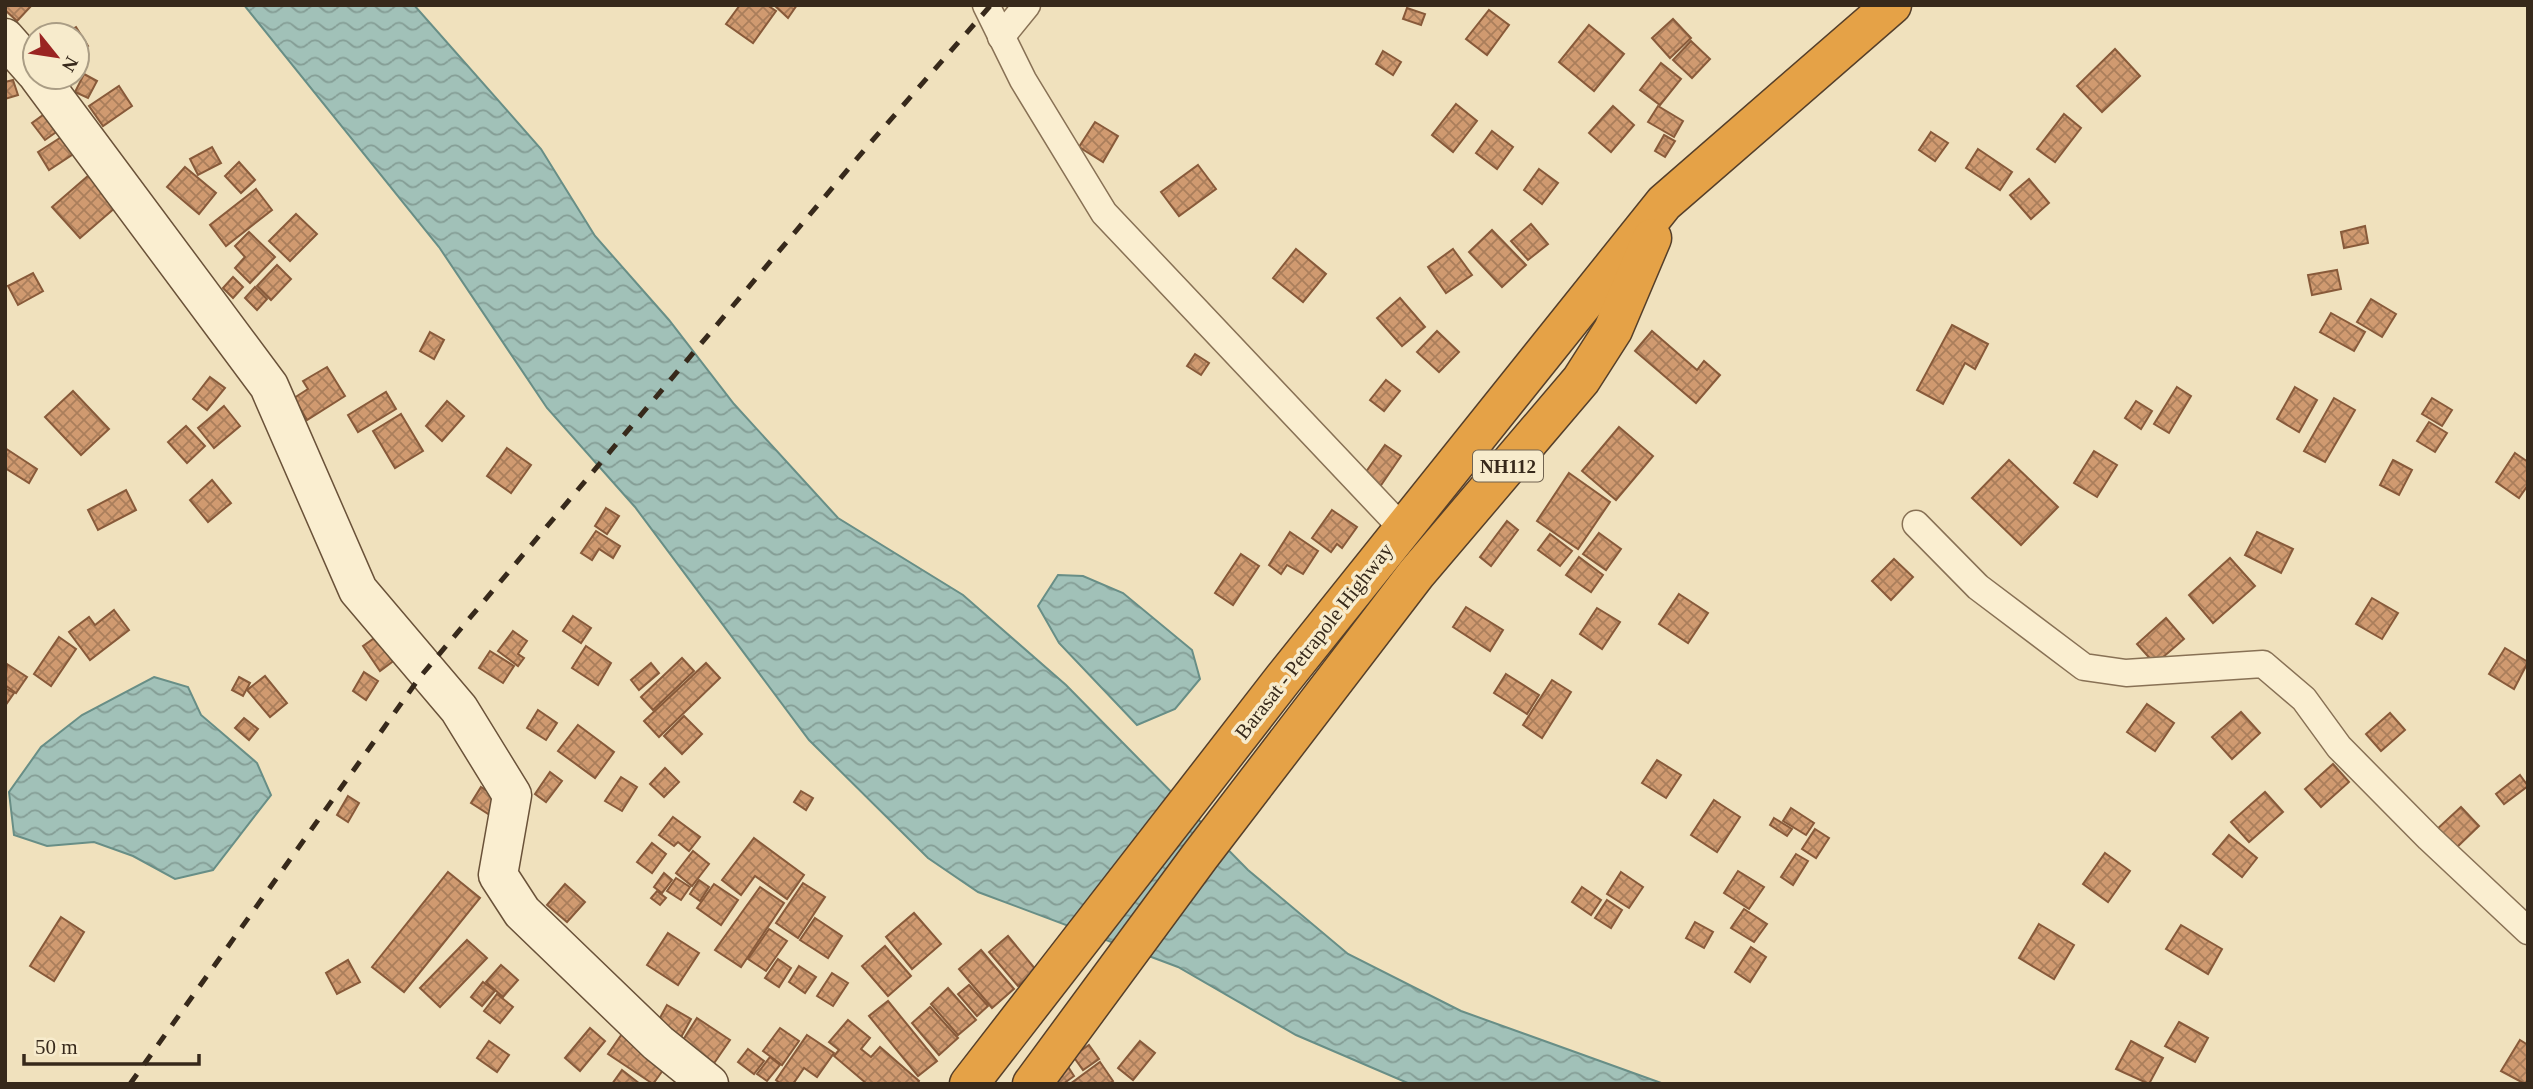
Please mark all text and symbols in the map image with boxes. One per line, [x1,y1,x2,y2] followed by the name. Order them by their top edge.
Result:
[21,21,91,91] north arrow
[58,53,83,76] text: N
[1473,450,1543,481] road number: NH112
[1230,538,1398,744] street label: Barasat - Petrapole Highway
[24,1023,200,1066] scale bar
[35,1035,78,1059] text: 50 m

